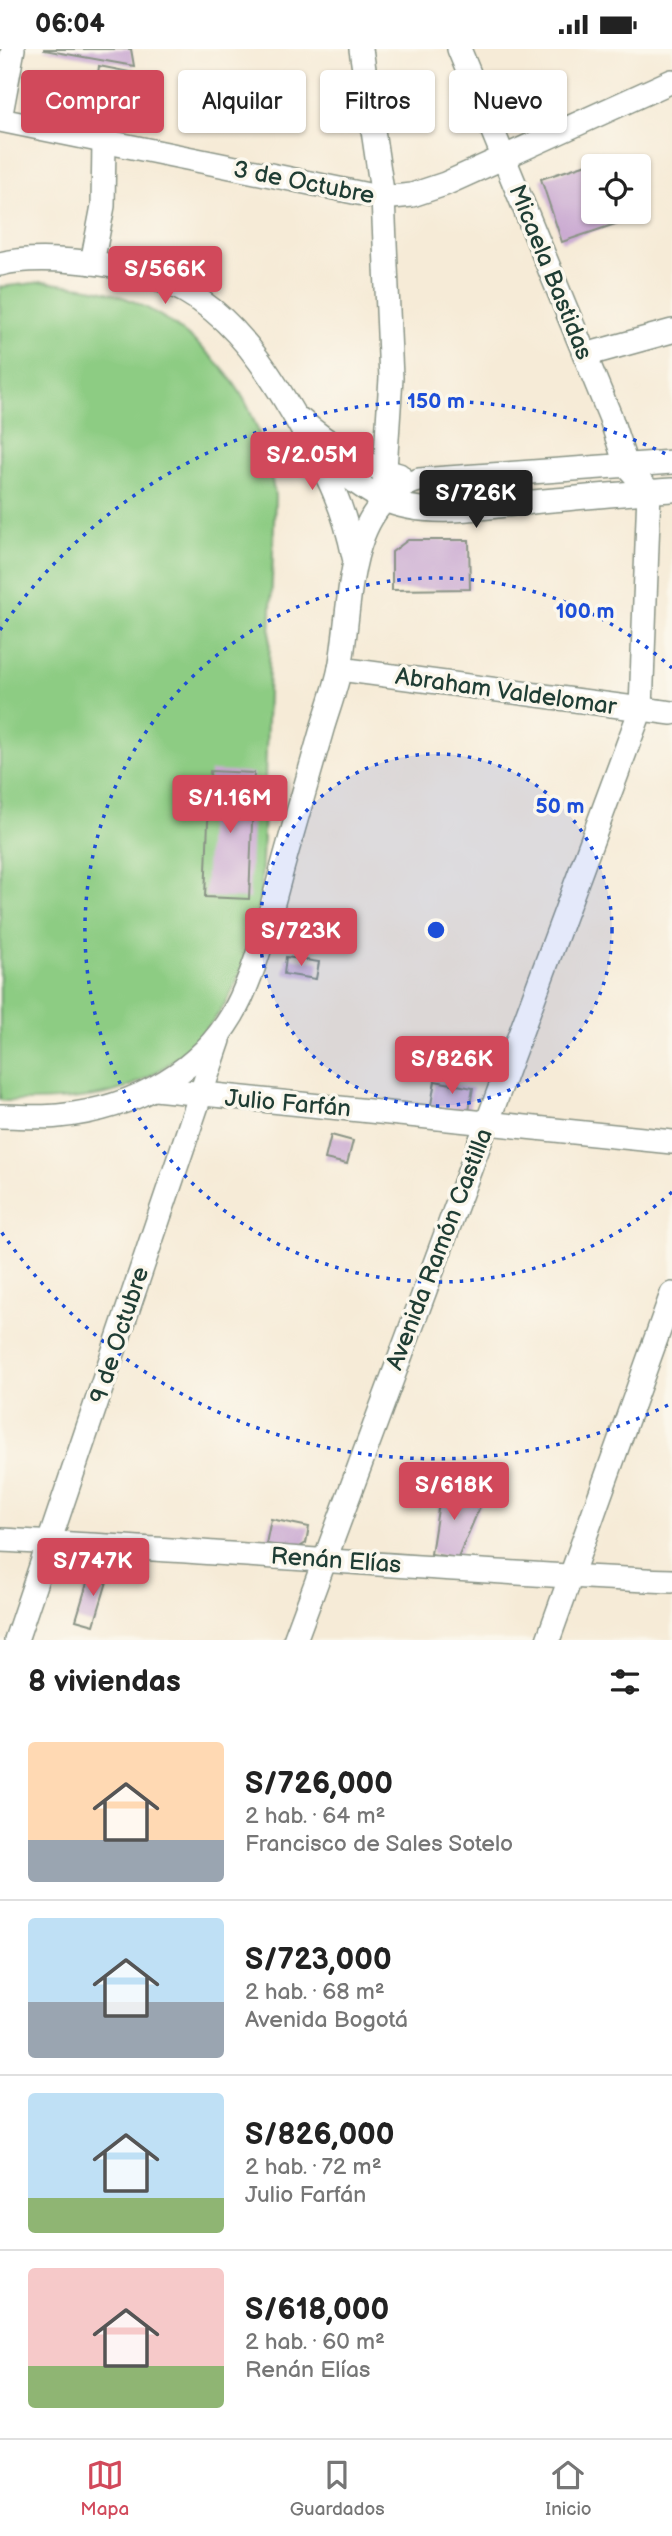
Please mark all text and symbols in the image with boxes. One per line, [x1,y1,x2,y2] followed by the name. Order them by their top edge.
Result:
[35,9,105,40] text: 06:04
[21,70,164,133] chip: Comprar
[178,70,306,133] chip: Alquilar
[320,70,435,133] chip: Filtros
[449,70,567,133] chip: Nuevo
[581,154,651,224] map controls
[581,154,651,224] button: locate
[231,155,377,210] street label: 3 de Octubre
[502,180,599,364] street label: Micaela Bastidas
[108,247,222,306] pin: S/566K
[124,255,206,283] text: S/566K
[407,389,465,414] text: 150 m
[247,433,377,492] pin: S/2.05M
[266,441,358,469] text: S/2.05M
[419,470,533,530] pin: S/726K
[435,479,517,507] text: S/726K
[556,599,614,624] text: 100 m
[393,662,619,721] street label: Abraham Valdelomar
[165,775,295,835] pin: S/1.16M
[188,784,272,812] text: S/1.16M
[536,794,584,819] text: 50 m
[244,909,358,968] pin: S/723K
[261,917,341,945] text: S/723K
[424,918,448,942] centre of rings
[395,1037,509,1096] pin: S/826K
[411,1045,493,1073] text: S/826K
[224,1084,352,1123] street label: Julio Farfán
[380,1124,499,1374] street label: Avenida Ramón Castilla
[84,1263,155,1407] street label: 9 de Octubre
[397,1463,511,1522] pin: S/618K
[415,1471,493,1499] text: S/618K
[36,1539,150,1598] pin: S/747K
[270,1541,402,1580] street label: Renán Elías
[53,1547,133,1575] text: S/747K
[606,1663,644,1701] icon: filters
[28,1664,181,1700] text: 8 viviendas
[245,1766,393,1802] text: S/726,000
[84,1770,168,1854] icon: home
[245,1802,385,1830] text: 2 hab. · 64 m²
[245,1830,513,1858] text: Francisco de Sales Sotelo
[245,1942,392,1978] text: S/723,000
[84,1946,168,2030] icon: home
[245,1978,385,2006] text: 2 hab. · 68 m²
[245,2006,408,2034] text: Avenida Bogotá
[245,2117,394,2153] text: S/826,000
[84,2121,168,2205] icon: home
[245,2153,382,2181] text: 2 hab. · 72 m²
[245,2181,366,2209] text: Julio Farfán
[245,2292,389,2328] text: S/618,000
[84,2296,168,2380] icon: home
[245,2328,385,2356] text: 2 hab. · 60 m²
[245,2356,370,2384] text: Renán Elías
[80,2456,129,2521] tab: Mapa
[290,2456,385,2521] tab: Guardados
[545,2456,592,2521] tab: Inicio

